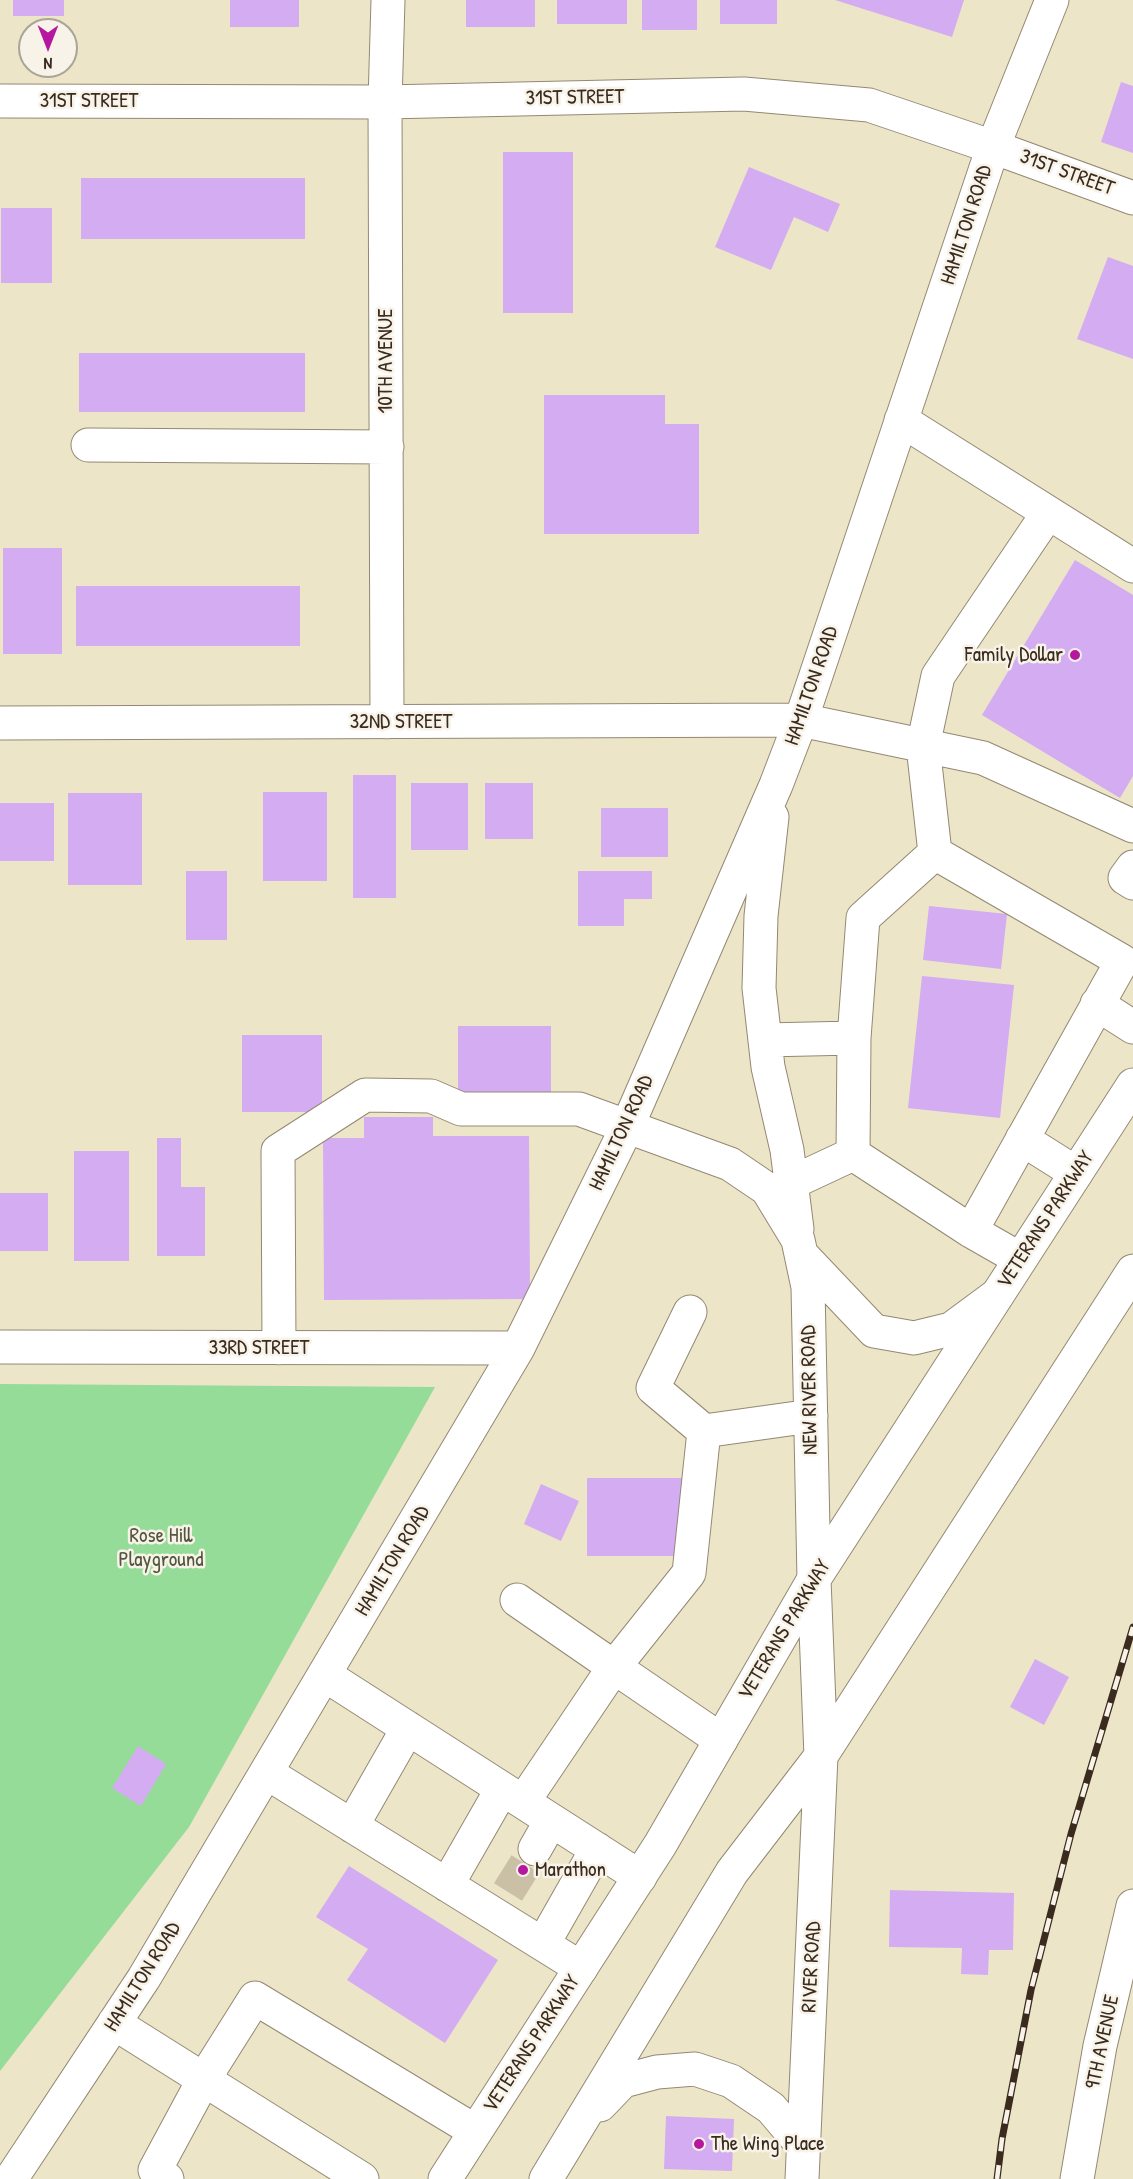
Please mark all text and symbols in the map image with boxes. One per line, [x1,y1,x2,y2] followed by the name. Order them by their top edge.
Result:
[18,18,78,78] north arrow
[44,53,52,75] text: N
[525,85,625,111] street label: 31ST STREET
[40,88,138,114] street label: 31ST STREET
[1016,144,1118,202] street label: 31ST STREET
[936,162,998,288] street label: HAMILTON ROAD
[373,309,399,413] street label: 10TH AVENUE
[780,623,844,749] street label: HAMILTON ROAD
[965,642,1063,668] place label: Family Dollar
[1068,648,1082,662] marker: Family Dollar
[350,709,452,735] street label: 32ND STREET
[584,1071,660,1195] street label: HAMILTON ROAD
[992,1146,1100,1294] street label: VETERANS PARKWAY
[796,1325,824,1455] street label: NEW RIVER ROAD
[209,1335,309,1361] street label: 33RD STREET
[350,1501,436,1621] street label: HAMILTON ROAD
[119,1523,203,1573] park label: Rose Hill Playground
[733,1555,837,1705] street label: VETERANS PARKWAY
[535,1857,606,1883] place label: Marathon
[516,1863,530,1877] marker: Marathon
[99,1918,187,2036] street label: HAMILTON ROAD
[797,1921,827,2013] street label: RIVER ROAD
[478,1970,586,2118] street label: VETERANS PARKWAY
[1081,1993,1125,2091] street label: 9TH AVENUE
[711,2131,825,2157] place label: The Wing Place
[692,2137,706,2151] marker: The Wing Place

